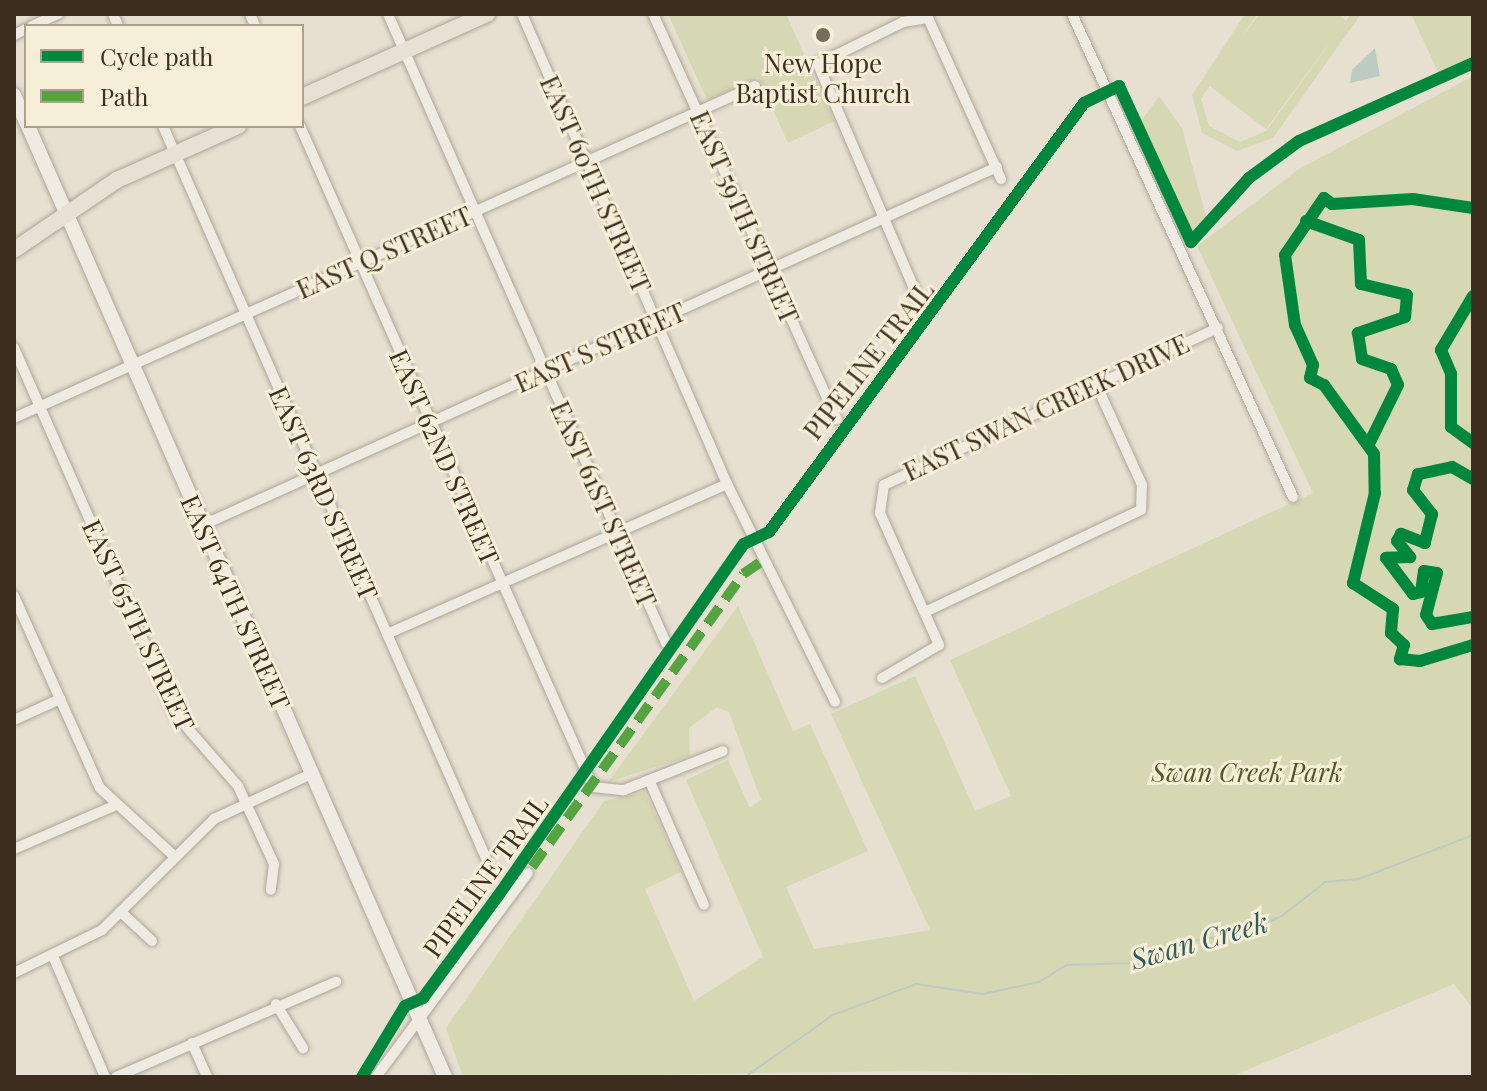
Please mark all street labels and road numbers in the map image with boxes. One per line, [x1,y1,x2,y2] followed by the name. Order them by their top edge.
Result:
[534,70,658,298] street label: EAST 60TH STREET
[684,106,806,328] street label: EAST 59TH STREET
[291,199,477,305] street label: EAST Q STREET
[796,274,940,446] street label: PIPELINE TRAIL
[510,295,690,399] street label: EAST S STREET
[898,327,1194,487] street label: EAST SWAN CREEK DRIVE
[383,344,507,570] street label: EAST 62ND STREET
[263,381,385,605] street label: EAST 63RD STREET
[544,396,664,612] street label: EAST 61ST STREET
[175,490,297,714] street label: EAST 64TH STREET
[76,514,202,736] street label: EAST 65TH STREET
[416,789,554,963] street label: PIPELINE TRAIL

